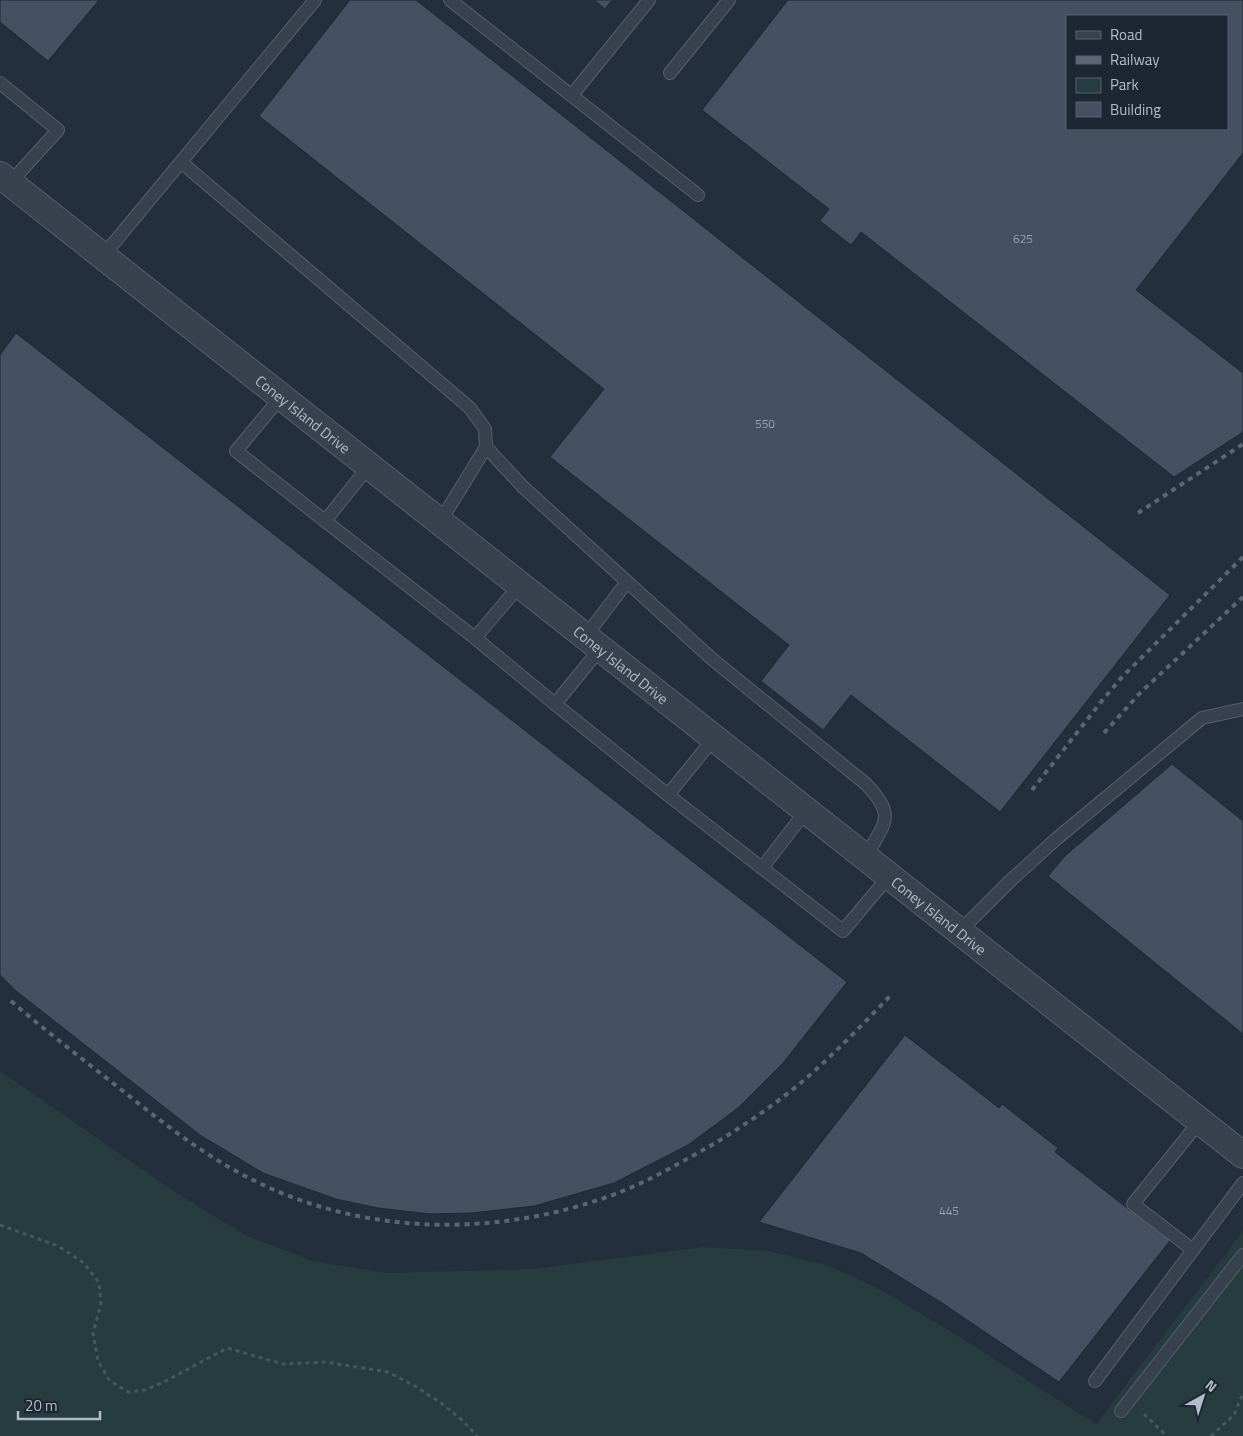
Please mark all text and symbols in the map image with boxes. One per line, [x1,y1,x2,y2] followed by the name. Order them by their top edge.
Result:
[1066,15,1228,130] legend
[1110,23,1142,46] text: Road
[1110,48,1160,71] text: Railway
[1110,73,1139,96] text: Park
[1110,98,1161,121] text: Building
[1013,229,1033,248] house number: 625
[251,369,356,459] street label: Coney Island Drive
[755,414,775,433] house number: 550
[569,620,674,710] street label: Coney Island Drive
[887,871,992,960] street label: Coney Island Drive
[939,1201,959,1220] house number: 445
[1178,1371,1228,1421] north arrow
[1201,1374,1222,1397] text: N
[18,1388,100,1420] scale bar
[25,1394,58,1417] text: 20 m

